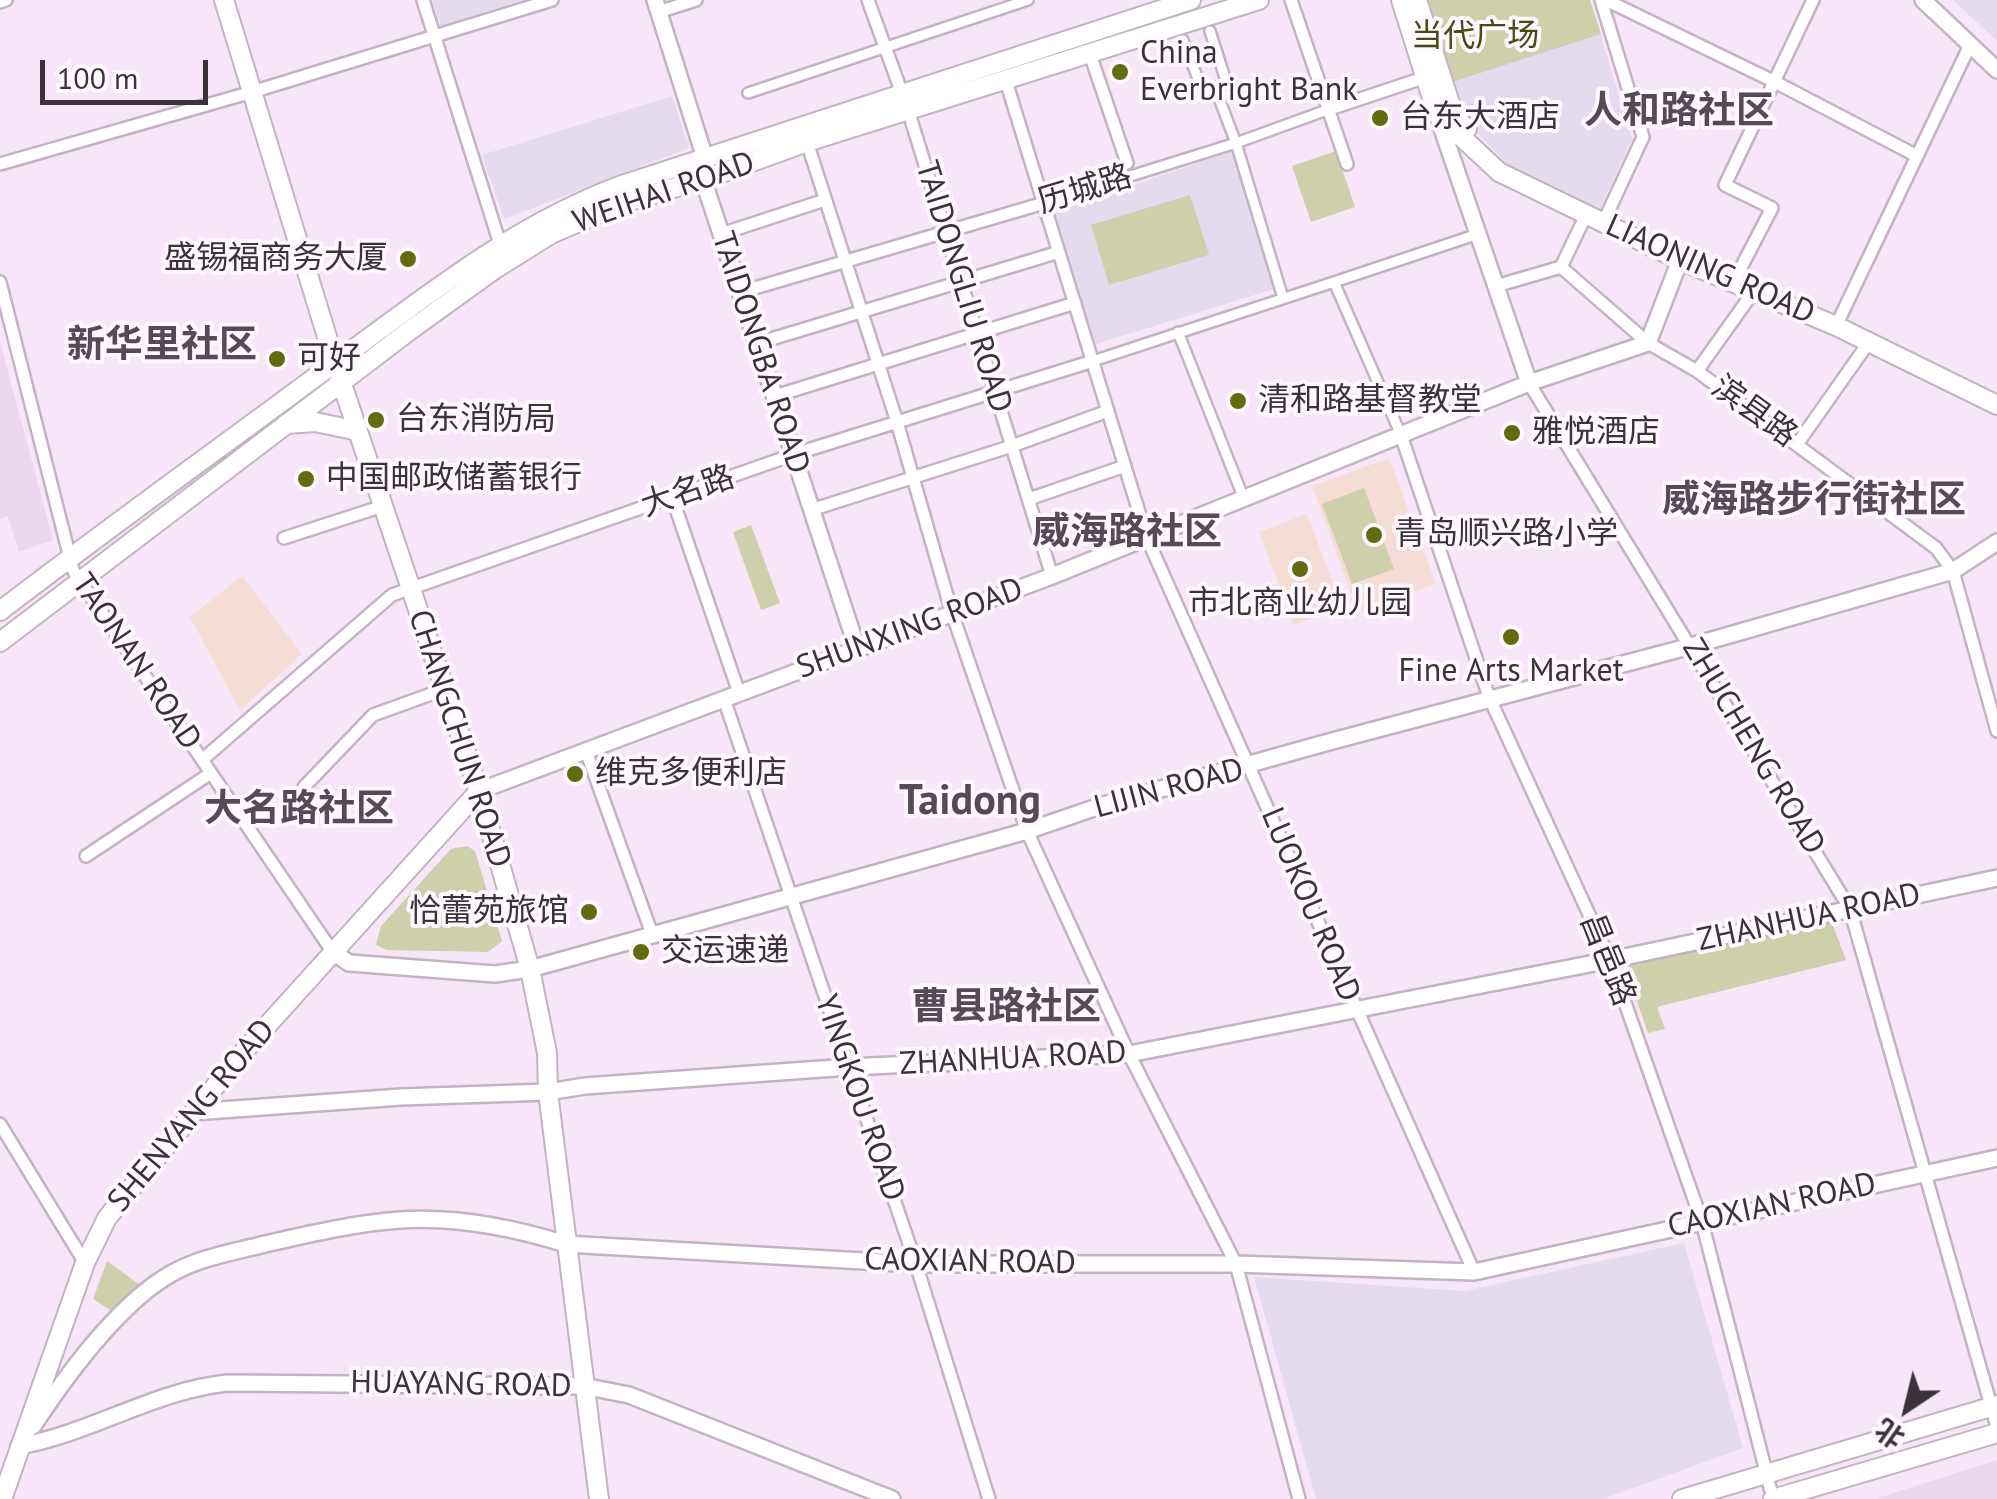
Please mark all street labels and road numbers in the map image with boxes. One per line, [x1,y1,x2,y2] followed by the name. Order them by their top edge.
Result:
[568,144,760,242] street label: WEIHAI ROAD
[906,156,1020,418] street label: TAIDONGLIU ROAD
[1033,158,1137,222] street label: 历城路
[1600,207,1820,333] street label: LIAONING ROAD
[703,227,817,479] street label: TAIDONGBA ROAD
[1704,368,1804,456] street label: 滨县路
[636,458,740,526] street label: 大名路
[63,567,209,757] street label: TAONAN ROAD
[792,570,1028,688] street label: SHUNXING ROAD
[399,605,519,873] street label: CHANGCHUN ROAD
[1674,632,1832,862] street label: ZHUCHENG ROAD
[1090,751,1248,827] street label: LIJIN ROAD
[1252,802,1368,1008] street label: LUOKOU ROAD
[1694,876,1924,960] street label: ZHANHUA ROAD
[1571,908,1643,1012] street label: 昌邑路
[806,990,912,1206] street label: YINGKOU ROAD
[100,1012,284,1220] street label: SHENYANG ROAD
[899,1034,1127,1084] street label: ZHANHUA ROAD
[1664,1165,1880,1247] street label: CAOXIAN ROAD
[864,1241,1076,1283] street label: CAOXIAN ROAD
[350,1364,572,1406] street label: HUAYANG ROAD

